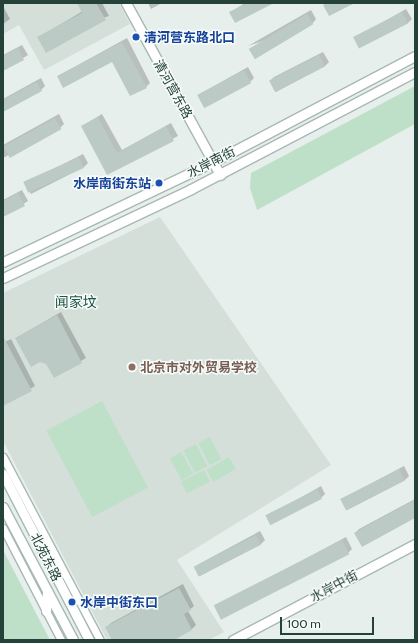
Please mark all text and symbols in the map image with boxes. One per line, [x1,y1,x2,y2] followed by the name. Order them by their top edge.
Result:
[144,29,235,45] place label: 清河营东路北口
[131,32,141,42] marker: 清河营东路北口
[150,57,196,121] street label: 清河营东路
[184,143,238,181] street label: 水岸南街
[73,175,151,191] place label: 水岸南街东站
[154,178,164,188] marker: 水岸南街东站
[55,294,97,310] district label: 闻家坟
[140,359,257,375] place label: 北京市对外贸易学校
[127,362,137,372] marker: 北京市对外贸易学校
[27,530,65,584] street label: 北苑东路
[307,567,361,605] street label: 水岸中街
[80,594,158,610] place label: 水岸中街东口
[67,597,77,607] marker: 水岸中街东口
[282,609,376,635] scale bar
[287,616,321,631] text: 100 m

